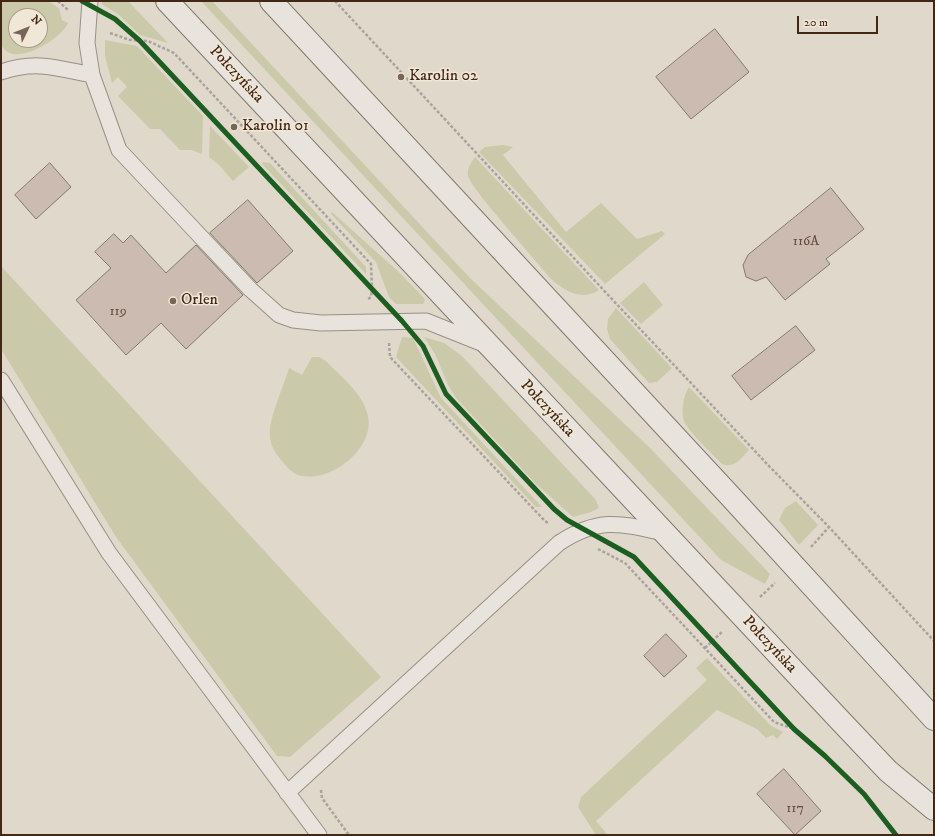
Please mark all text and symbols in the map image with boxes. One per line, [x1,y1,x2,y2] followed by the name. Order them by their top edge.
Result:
[8,8,48,48] north arrow
[799,8,880,34] scale bar
[28,12,44,29] text: N
[804,15,828,30] text: 20 m
[205,42,267,108] street label: Połczyńska
[409,67,478,87] place label: Karolin 02
[396,72,406,82] marker: Karolin 02
[242,117,309,137] place label: Karolin 01
[229,122,239,132] marker: Karolin 01
[793,234,819,250] house number: 116A
[181,291,218,311] place label: Orlen
[168,296,178,306] marker: Orlen
[109,304,127,320] house number: 119
[516,376,578,442] street label: Połczyńska
[738,612,800,678] street label: Połczyńska
[786,801,804,817] house number: 117

